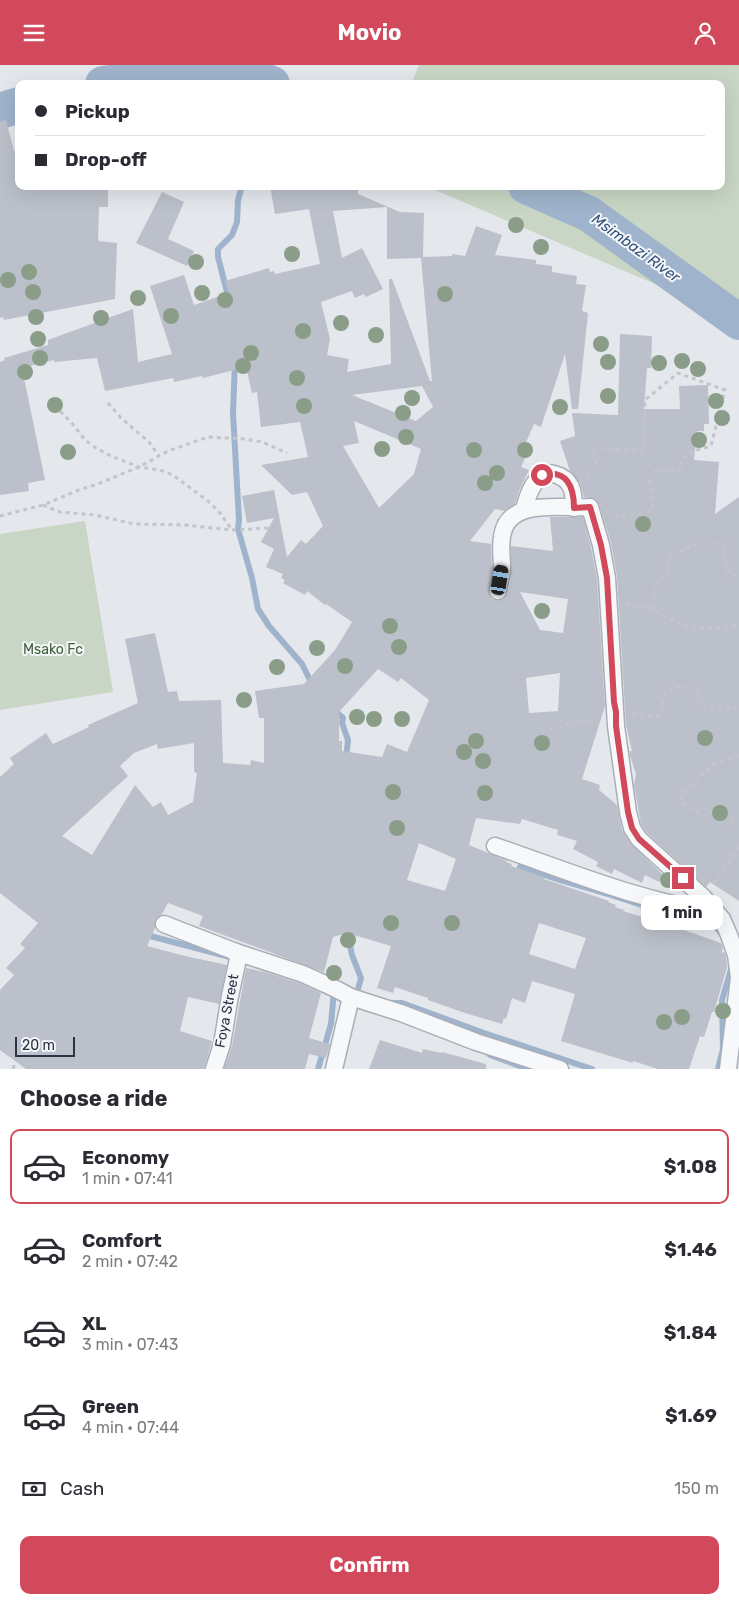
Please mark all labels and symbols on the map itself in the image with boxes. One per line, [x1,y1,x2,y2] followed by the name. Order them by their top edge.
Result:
[588,210,685,287] water label: Msimbazi River
[531,464,553,486] route start
[490,564,509,596] car
[23,641,83,658] park label: Msako Fc
[672,867,694,889] route end
[642,895,724,931] callout: 1 min
[212,972,243,1049] street label: Foya Street
[15,1034,75,1057] scale bar

